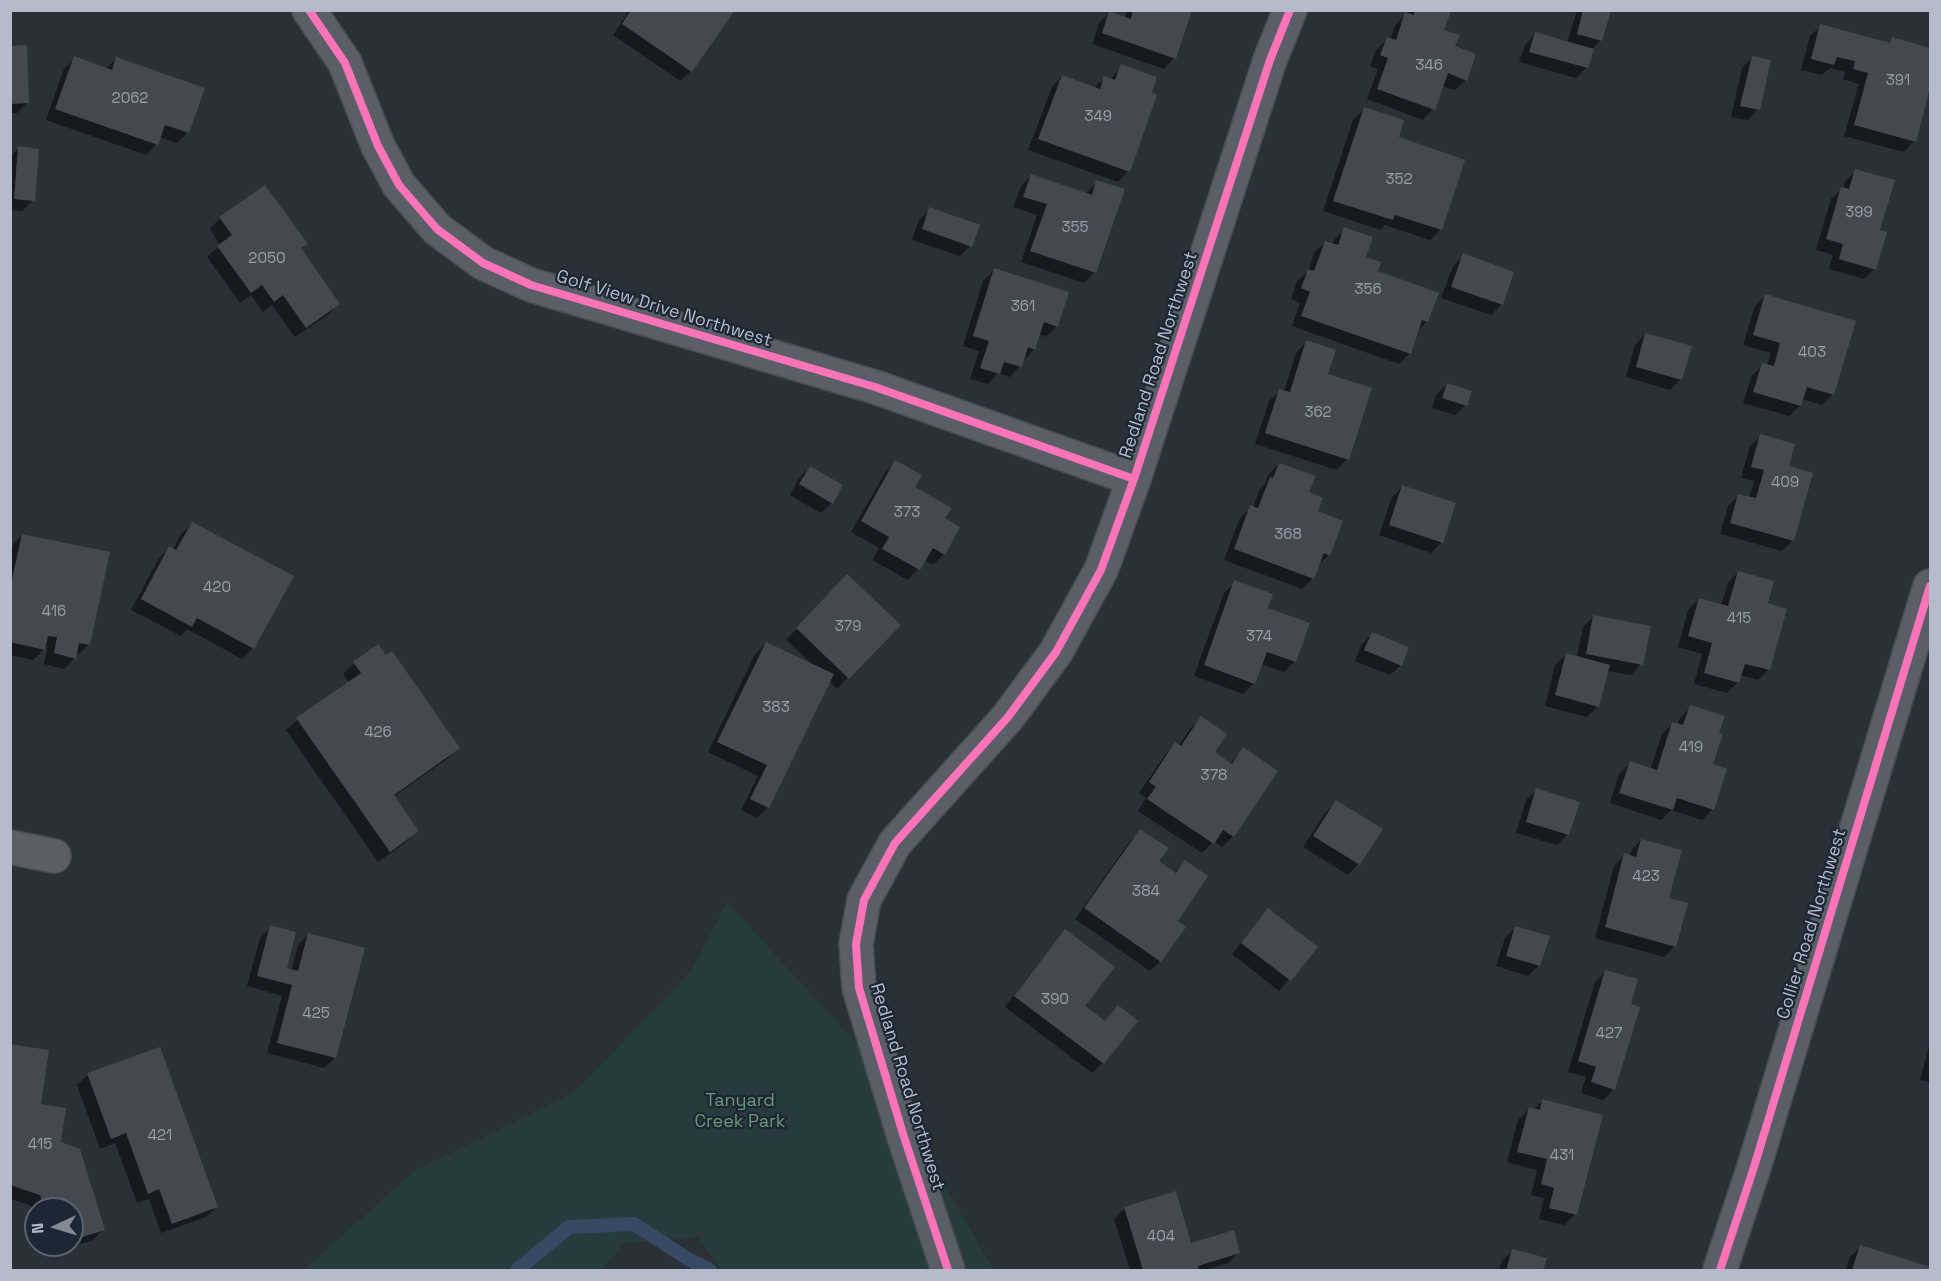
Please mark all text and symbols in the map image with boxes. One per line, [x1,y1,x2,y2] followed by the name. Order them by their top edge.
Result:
[1415,57,1443,75] house number: 346
[1886,72,1910,90] house number: 391
[112,90,148,108] house number: 2062
[1084,108,1112,126] house number: 349
[1386,171,1412,189] house number: 352
[1845,204,1873,222] house number: 399
[1061,219,1089,237] house number: 355
[1115,249,1203,461] street label: Redland Road Northwest
[248,250,286,268] house number: 2050
[554,266,774,352] street label: Golf View Drive Northwest
[1354,281,1382,299] house number: 356
[1011,298,1035,316] house number: 361
[1798,344,1826,362] house number: 403
[1304,404,1332,422] house number: 362
[1771,474,1799,492] house number: 409
[894,504,920,522] house number: 373
[1274,526,1302,544] house number: 368
[203,579,231,597] house number: 420
[42,603,66,621] house number: 416
[1727,610,1751,628] house number: 415
[835,618,861,636] house number: 379
[1246,628,1272,646] house number: 374
[762,699,790,717] house number: 383
[364,724,392,742] house number: 426
[1679,739,1703,757] house number: 419
[1201,767,1227,785] house number: 378
[1773,826,1851,1022] street label: Collier Road Northwest
[1632,868,1660,886] house number: 423
[1132,883,1160,901] house number: 384
[865,981,949,1193] street label: Redland Road Northwest
[1041,991,1069,1009] house number: 390
[302,1005,330,1023] house number: 425
[1596,1025,1622,1043] house number: 427
[694,1090,786,1132] park label: Tanyard Creek Park
[148,1127,172,1145] house number: 421
[28,1136,52,1154] house number: 415
[1550,1147,1574,1165] house number: 431
[24,1197,84,1257] north arrow
[27,1222,48,1234] text: N
[1147,1228,1175,1246] house number: 404

